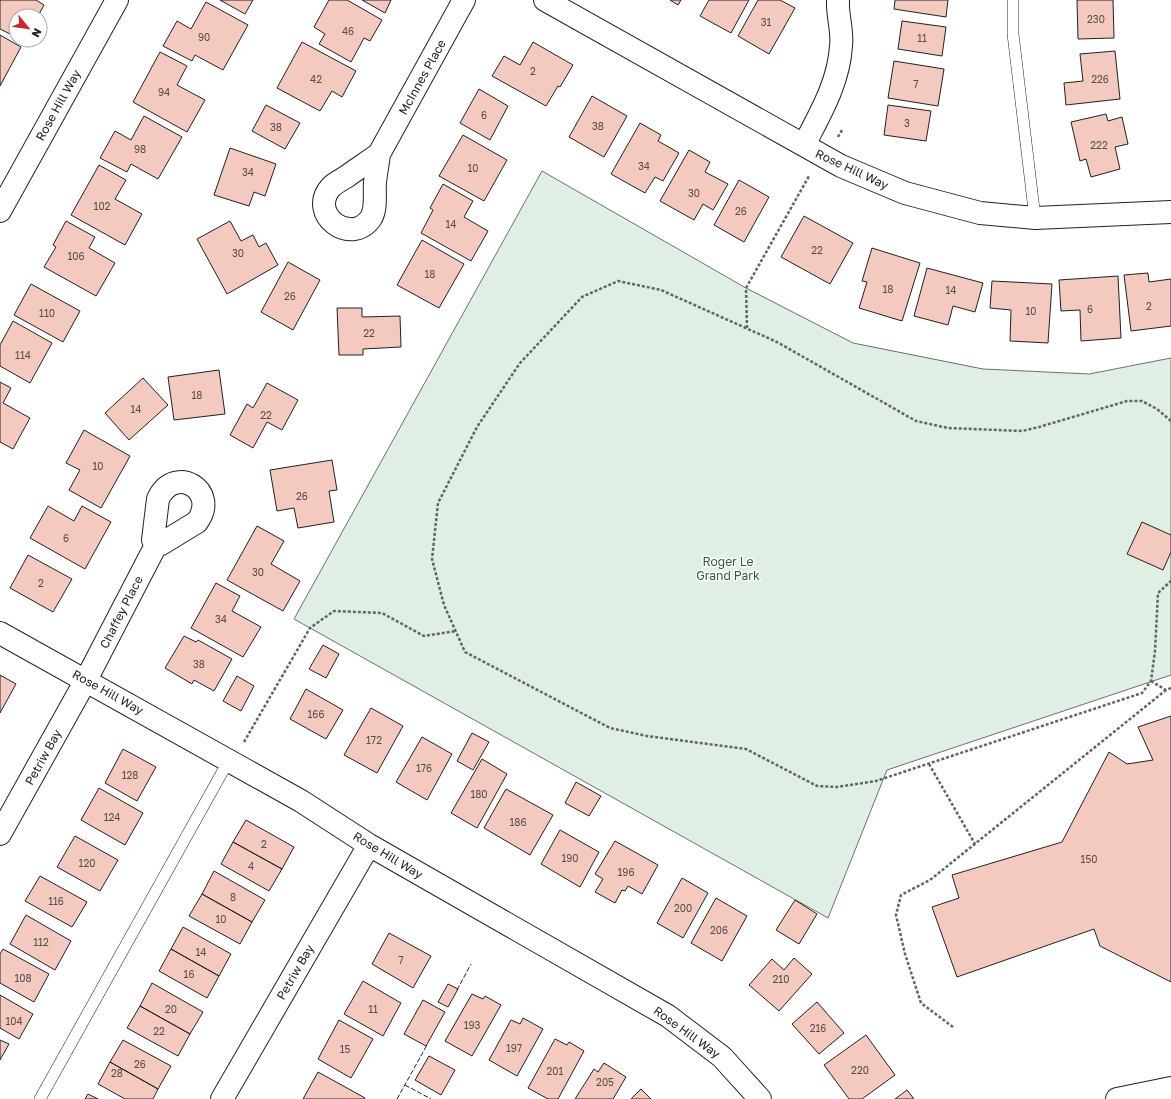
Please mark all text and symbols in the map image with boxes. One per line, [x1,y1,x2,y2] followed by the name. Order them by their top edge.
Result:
[8,8,48,48] north arrow
[1087,13,1105,25] house number: 230
[761,16,771,28] house number: 31
[342,25,354,37] house number: 46
[29,26,45,40] text: N
[198,31,210,43] house number: 90
[917,32,927,44] house number: 11
[395,37,449,117] street label: McInnes Place
[530,65,536,77] house number: 2
[32,67,84,143] street label: Rose Hill Way
[310,73,322,85] house number: 42
[1091,73,1109,85] house number: 226
[913,78,919,90] house number: 7
[158,86,170,98] house number: 94
[481,109,487,121] house number: 6
[904,117,910,129] house number: 3
[592,120,604,132] house number: 38
[270,121,282,133] house number: 38
[1090,139,1108,151] house number: 222
[134,143,146,155] house number: 98
[813,146,891,193] street label: Rose Hill Way
[638,160,650,172] house number: 34
[467,162,479,174] house number: 10
[242,166,254,178] house number: 34
[688,187,700,199] house number: 30
[94,200,111,212] house number: 102
[735,205,747,217] house number: 26
[446,218,456,230] house number: 14
[811,244,823,256] house number: 22
[232,247,244,259] house number: 30
[67,250,85,262] house number: 106
[425,268,435,280] house number: 18
[883,283,893,295] house number: 18
[946,284,956,296] house number: 14
[284,290,296,302] house number: 26
[1146,300,1152,312] house number: 2
[1087,303,1093,315] house number: 6
[1025,305,1037,317] house number: 10
[39,307,55,319] house number: 110
[363,327,375,339] house number: 22
[15,349,31,361] house number: 114
[192,389,202,401] house number: 18
[131,403,141,415] house number: 14
[260,409,272,421] house number: 22
[92,460,104,472] house number: 10
[296,490,308,502] house number: 26
[63,532,69,544] house number: 6
[696,554,760,583] park label: Roger Le Grand Park
[252,566,264,578] house number: 30
[96,573,146,651] street label: Chaffey Place
[38,577,44,589] house number: 2
[215,613,227,625] house number: 34
[193,658,205,670] house number: 38
[70,666,146,718] street label: Rose Hill Way
[308,708,324,720] house number: 166
[22,726,65,787] street label: Petriw Bay
[366,734,382,746] house number: 172
[416,762,432,774] house number: 176
[122,769,138,781] house number: 128
[470,788,488,800] house number: 180
[104,811,120,823] house number: 124
[510,816,527,828] house number: 186
[350,828,426,882] street label: Rose Hill Way
[261,838,267,850] house number: 2
[561,852,579,864] house number: 190
[1081,853,1097,865] house number: 150
[79,857,95,869] house number: 120
[248,860,254,872] house number: 4
[618,866,634,878] house number: 196
[230,891,236,903] house number: 8
[48,895,64,907] house number: 116
[674,902,692,914] house number: 200
[215,913,227,925] house number: 10
[710,924,728,936] house number: 206
[33,936,49,948] house number: 112
[273,941,317,1002] street label: Petriw Bay
[196,946,206,958] house number: 14
[398,954,404,966] house number: 7
[184,968,194,980] house number: 16
[14,972,32,984] house number: 108
[773,973,789,985] house number: 210
[165,1003,177,1015] house number: 20
[368,1003,378,1015] house number: 11
[651,1003,724,1061] street label: Rose Hill Way
[5,1015,23,1027] house number: 104
[464,1019,481,1031] house number: 193
[810,1022,826,1034] house number: 216
[153,1025,165,1037] house number: 22
[506,1042,522,1054] house number: 197
[340,1043,351,1055] house number: 15
[134,1058,146,1070] house number: 26
[851,1064,869,1076] house number: 220
[547,1065,564,1077] house number: 201
[111,1067,123,1079] house number: 28
[596,1076,614,1088] house number: 205

